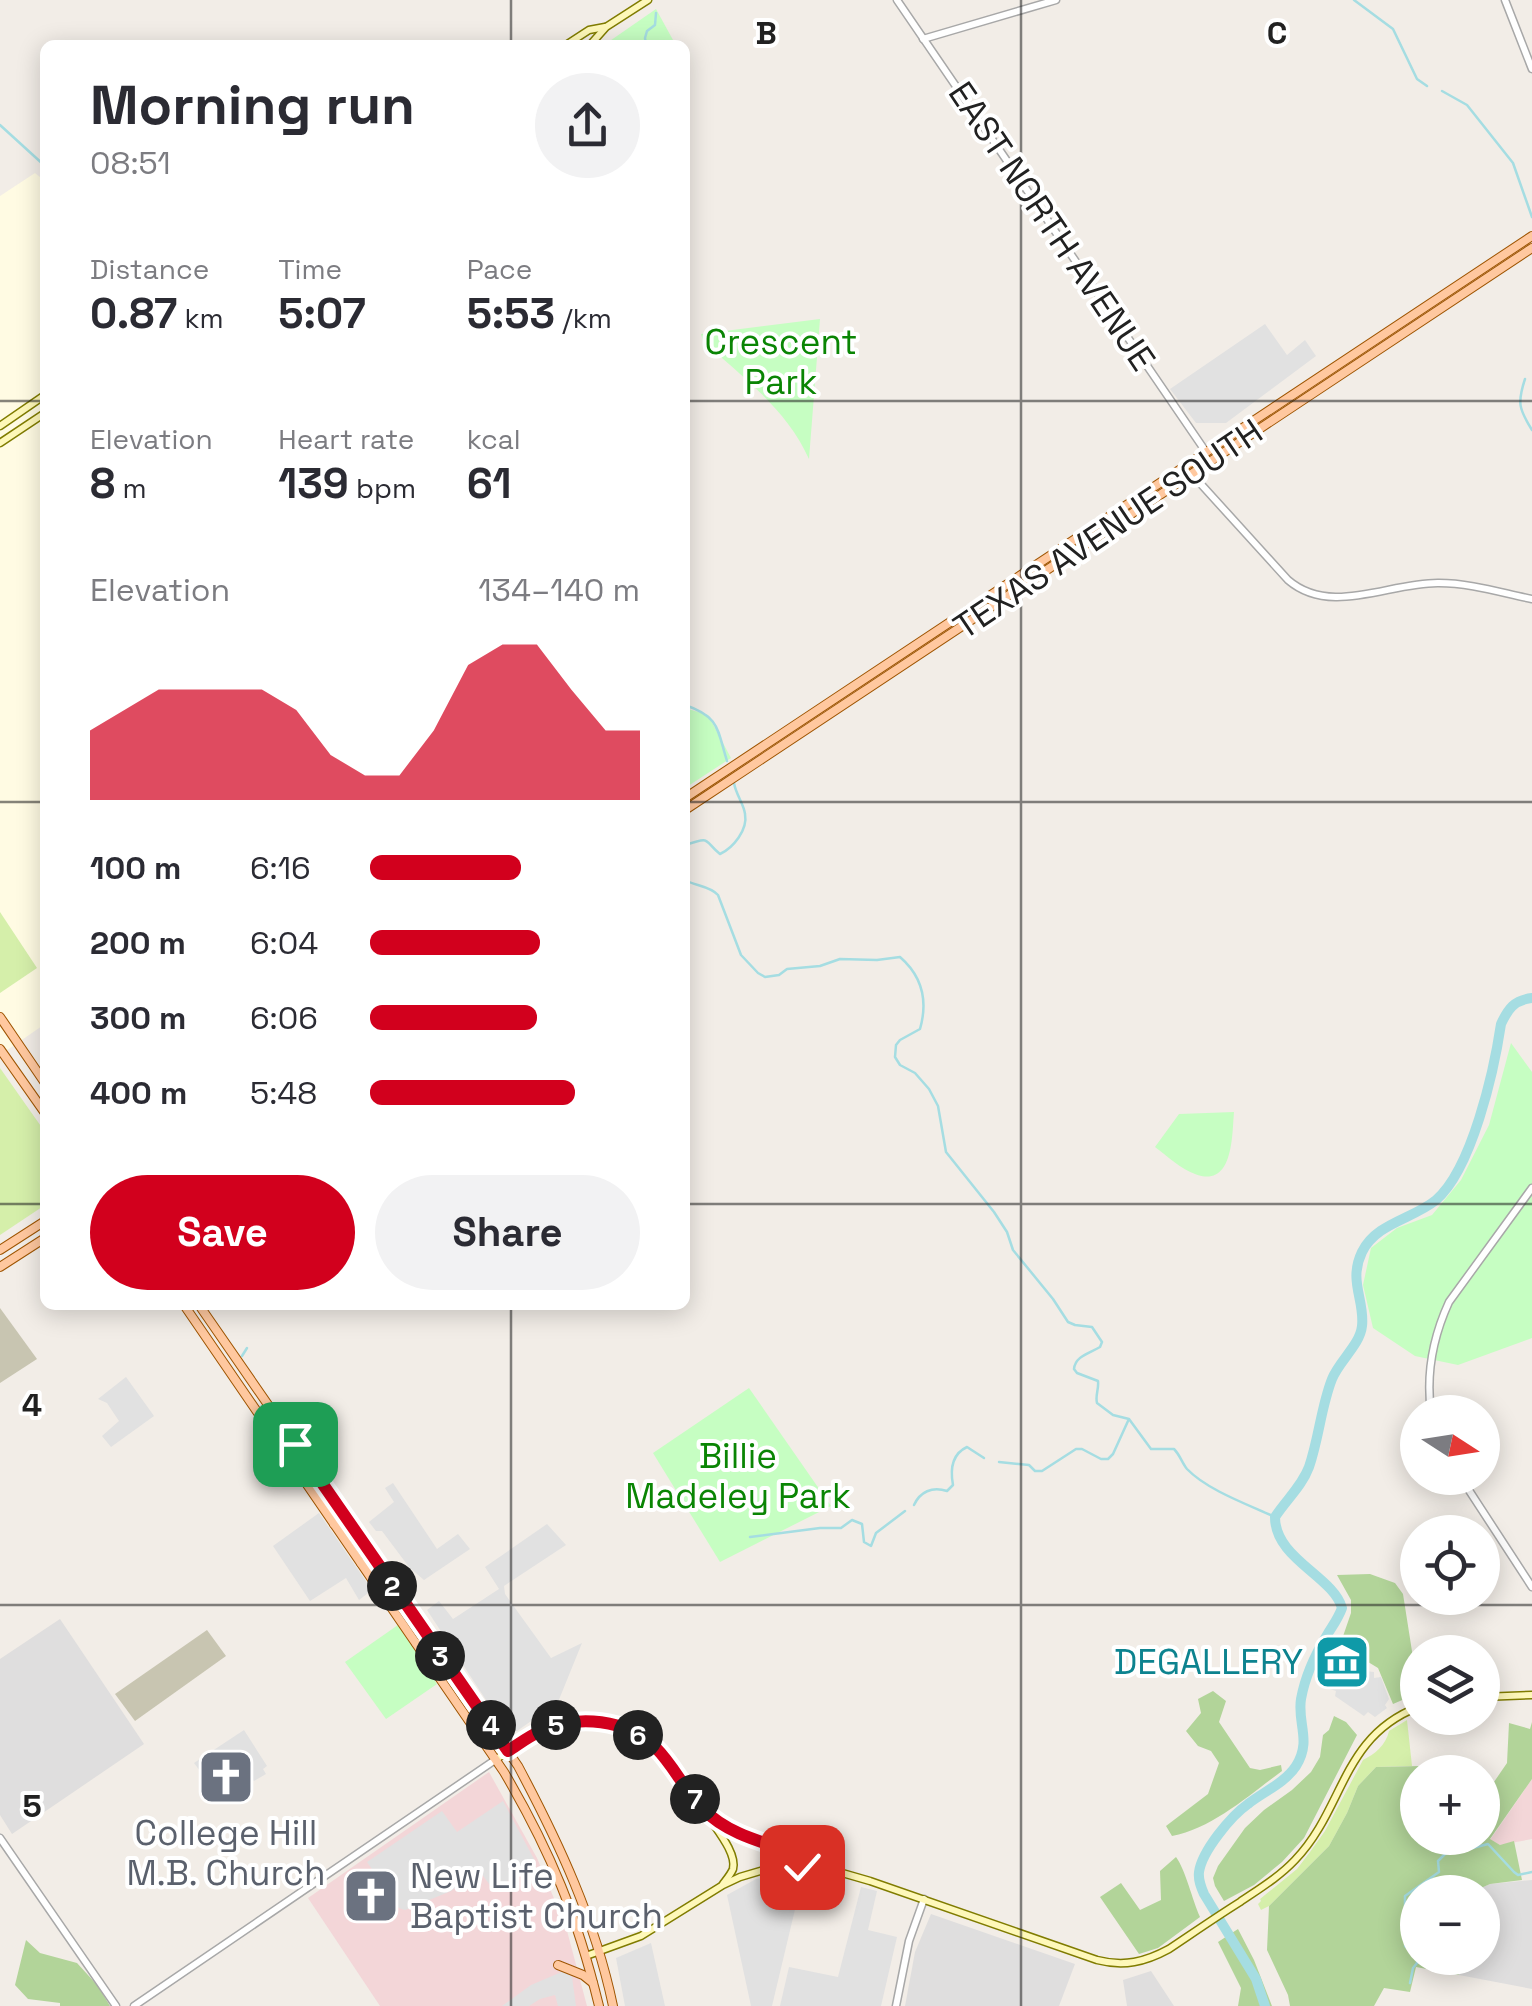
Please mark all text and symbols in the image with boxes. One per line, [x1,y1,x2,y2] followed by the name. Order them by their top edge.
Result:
[755,13,777,53] text: B
[1267,13,1287,53] text: C
[90,70,415,140] text: Morning run
[535,73,640,178] button: share
[939,73,1165,379] street label: EAST NORTH AVENUE
[90,143,171,183] text: 08:51
[90,251,209,287] text: Distance
[278,251,342,287] text: Time
[467,251,532,287] text: Pace
[90,287,177,340] text: 0.87
[278,287,366,340] text: 5:07
[467,287,555,340] text: 5:53
[177,300,224,336] text: km
[555,300,612,336] text: /km
[705,320,857,404] park label: Crescent Park
[945,409,1271,649] street label: TEXAS AVENUE SOUTH
[90,421,213,457] text: Elevation
[278,421,414,457] text: Heart rate
[467,421,521,457] text: kcal
[90,457,115,510] text: 8
[278,457,349,510] text: 139
[467,457,511,510] text: 61
[115,470,146,506] text: m
[349,470,416,506] text: bpm
[90,570,230,610] text: Elevation
[478,570,640,610] text: 134–140 m
[90,848,181,888] text: 100 m
[250,848,311,888] text: 6:16
[90,923,186,963] text: 200 m
[250,923,318,963] text: 6:04
[90,998,186,1038] text: 300 m
[250,998,318,1038] text: 6:06
[90,1073,187,1113] text: 400 m
[250,1073,317,1113] text: 5:48
[90,1175,355,1290] button: Save
[375,1175,640,1290] button: Share
[22,1385,42,1425] text: 4
[1400,1395,1500,1495] north arrow
[1400,1395,1500,1975] map controls
[253,1402,338,1487] pin
[268,1417,323,1472] icon: arrive
[625,1434,851,1518] park label: Billie Madeley Park
[1400,1515,1500,1615] button: locate
[367,1561,417,1611] pin: 2
[384,1568,400,1604] text: 2
[415,1631,465,1681] pin: 3
[1312,1632,1372,1692] museum icon: DEGALLERY
[1400,1635,1500,1735] button: layers
[431,1638,449,1674] text: 3
[1114,1640,1303,1684] place label: DEGALLERY
[466,1700,516,1750] pin: 4
[531,1700,581,1750] pin: 5
[482,1707,500,1743] text: 4
[548,1707,564,1743] text: 5
[613,1710,663,1760] pin: 6
[629,1717,647,1753] text: 6
[196,1747,256,1807] church icon: College Hill M.B. Church
[1400,1755,1500,1855] button: +
[670,1774,720,1824] pin: 7
[687,1781,703,1817] text: 7
[22,1786,42,1826] text: 5
[127,1811,325,1895] place label: College Hill M.B. Church
[760,1825,845,1910] pin
[775,1840,830,1895] icon: check
[410,1854,663,1938] place label: New Life Baptist Church
[341,1866,401,1926] church icon: New Life Baptist Church
[1400,1875,1500,1975] button: −

